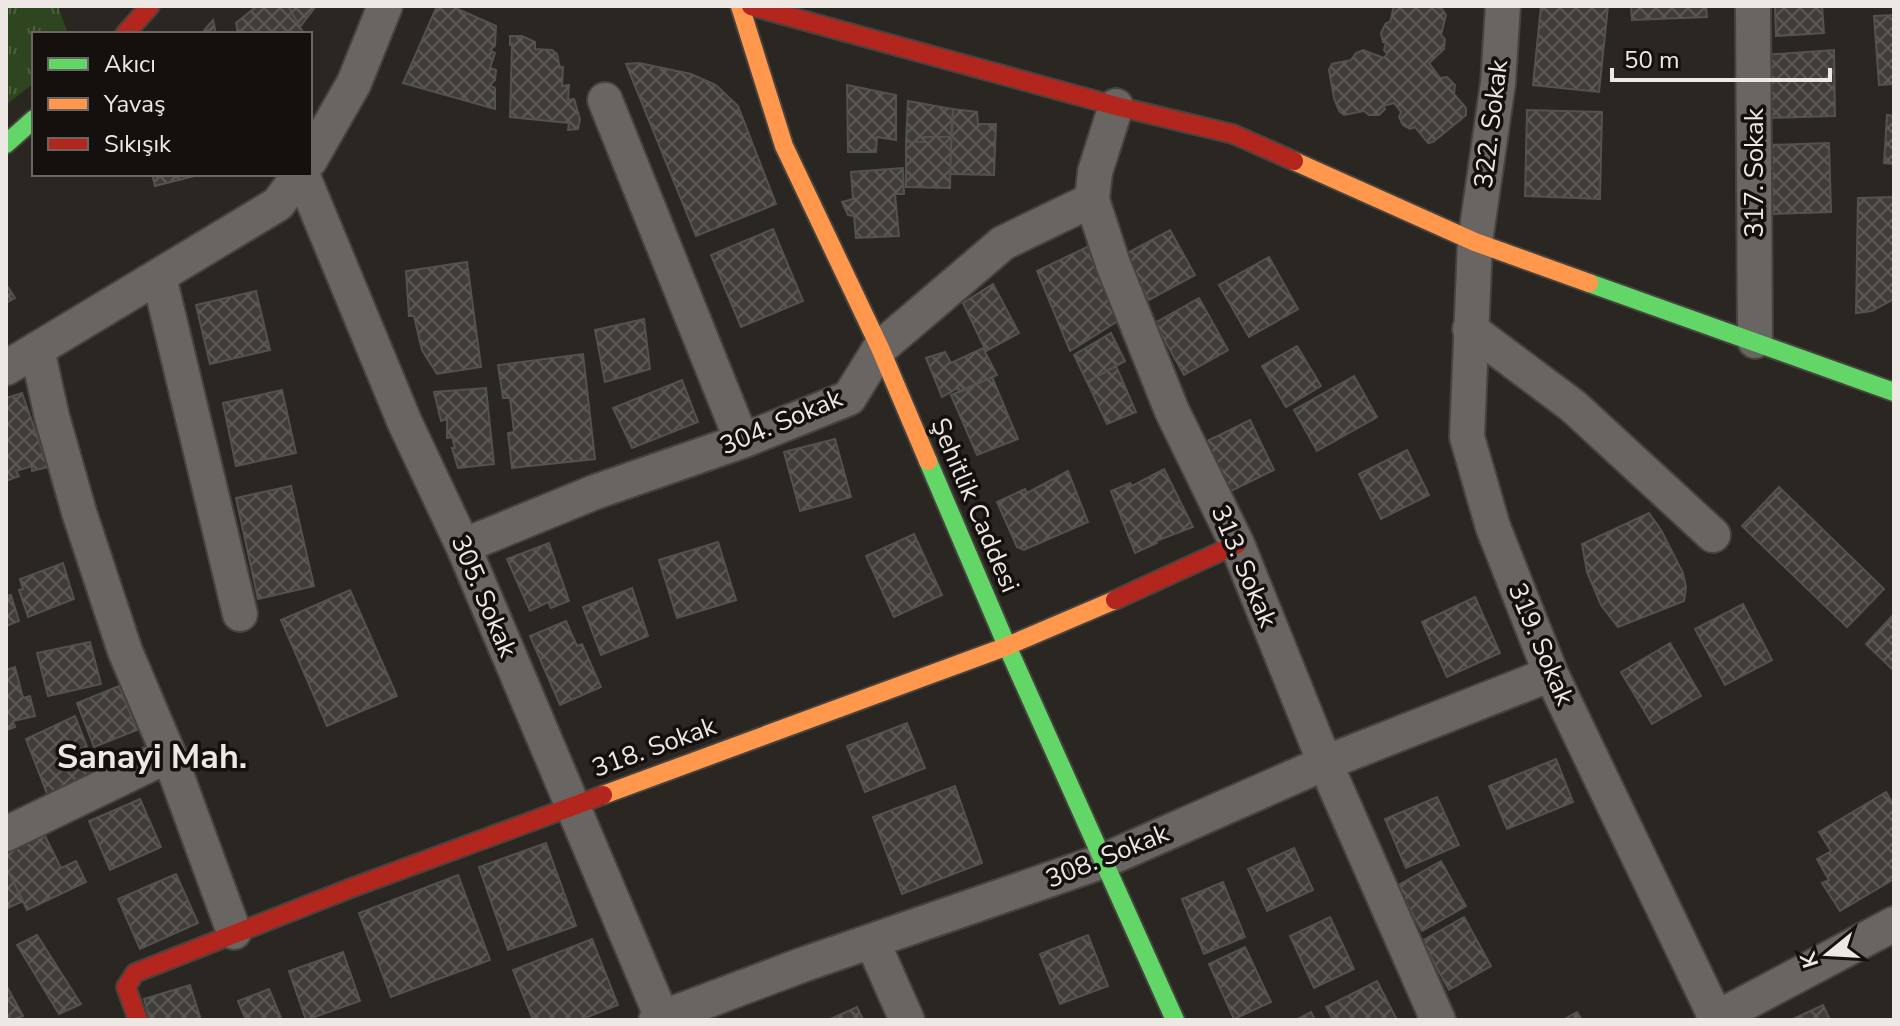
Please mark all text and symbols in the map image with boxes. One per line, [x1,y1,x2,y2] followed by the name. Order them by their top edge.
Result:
[32,32,312,176] legend
[1612,32,1830,82] scale bar
[1624,44,1680,76] text: 50 m
[104,48,156,80] text: Akıcı
[1466,57,1516,190] street label: 322. Sokak
[103,88,165,120] text: Yavaş
[1737,107,1772,238] street label: 317. Sokak
[104,128,172,160] text: Sıkışık
[715,380,848,463] street label: 304. Sokak
[922,412,1028,598] street label: Şehitlik Caddesi
[1203,500,1286,633] street label: 313. Sokak
[443,530,526,663] street label: 305. Sokak
[1500,578,1583,711] street label: 319. Sokak
[587,708,722,786] street label: 318. Sokak
[57,734,247,780] district label: Sanayi Mah.
[1040,815,1175,896] street label: 308. Sokak
[1788,914,1868,994] north arrow
[1793,947,1826,971] text: K

